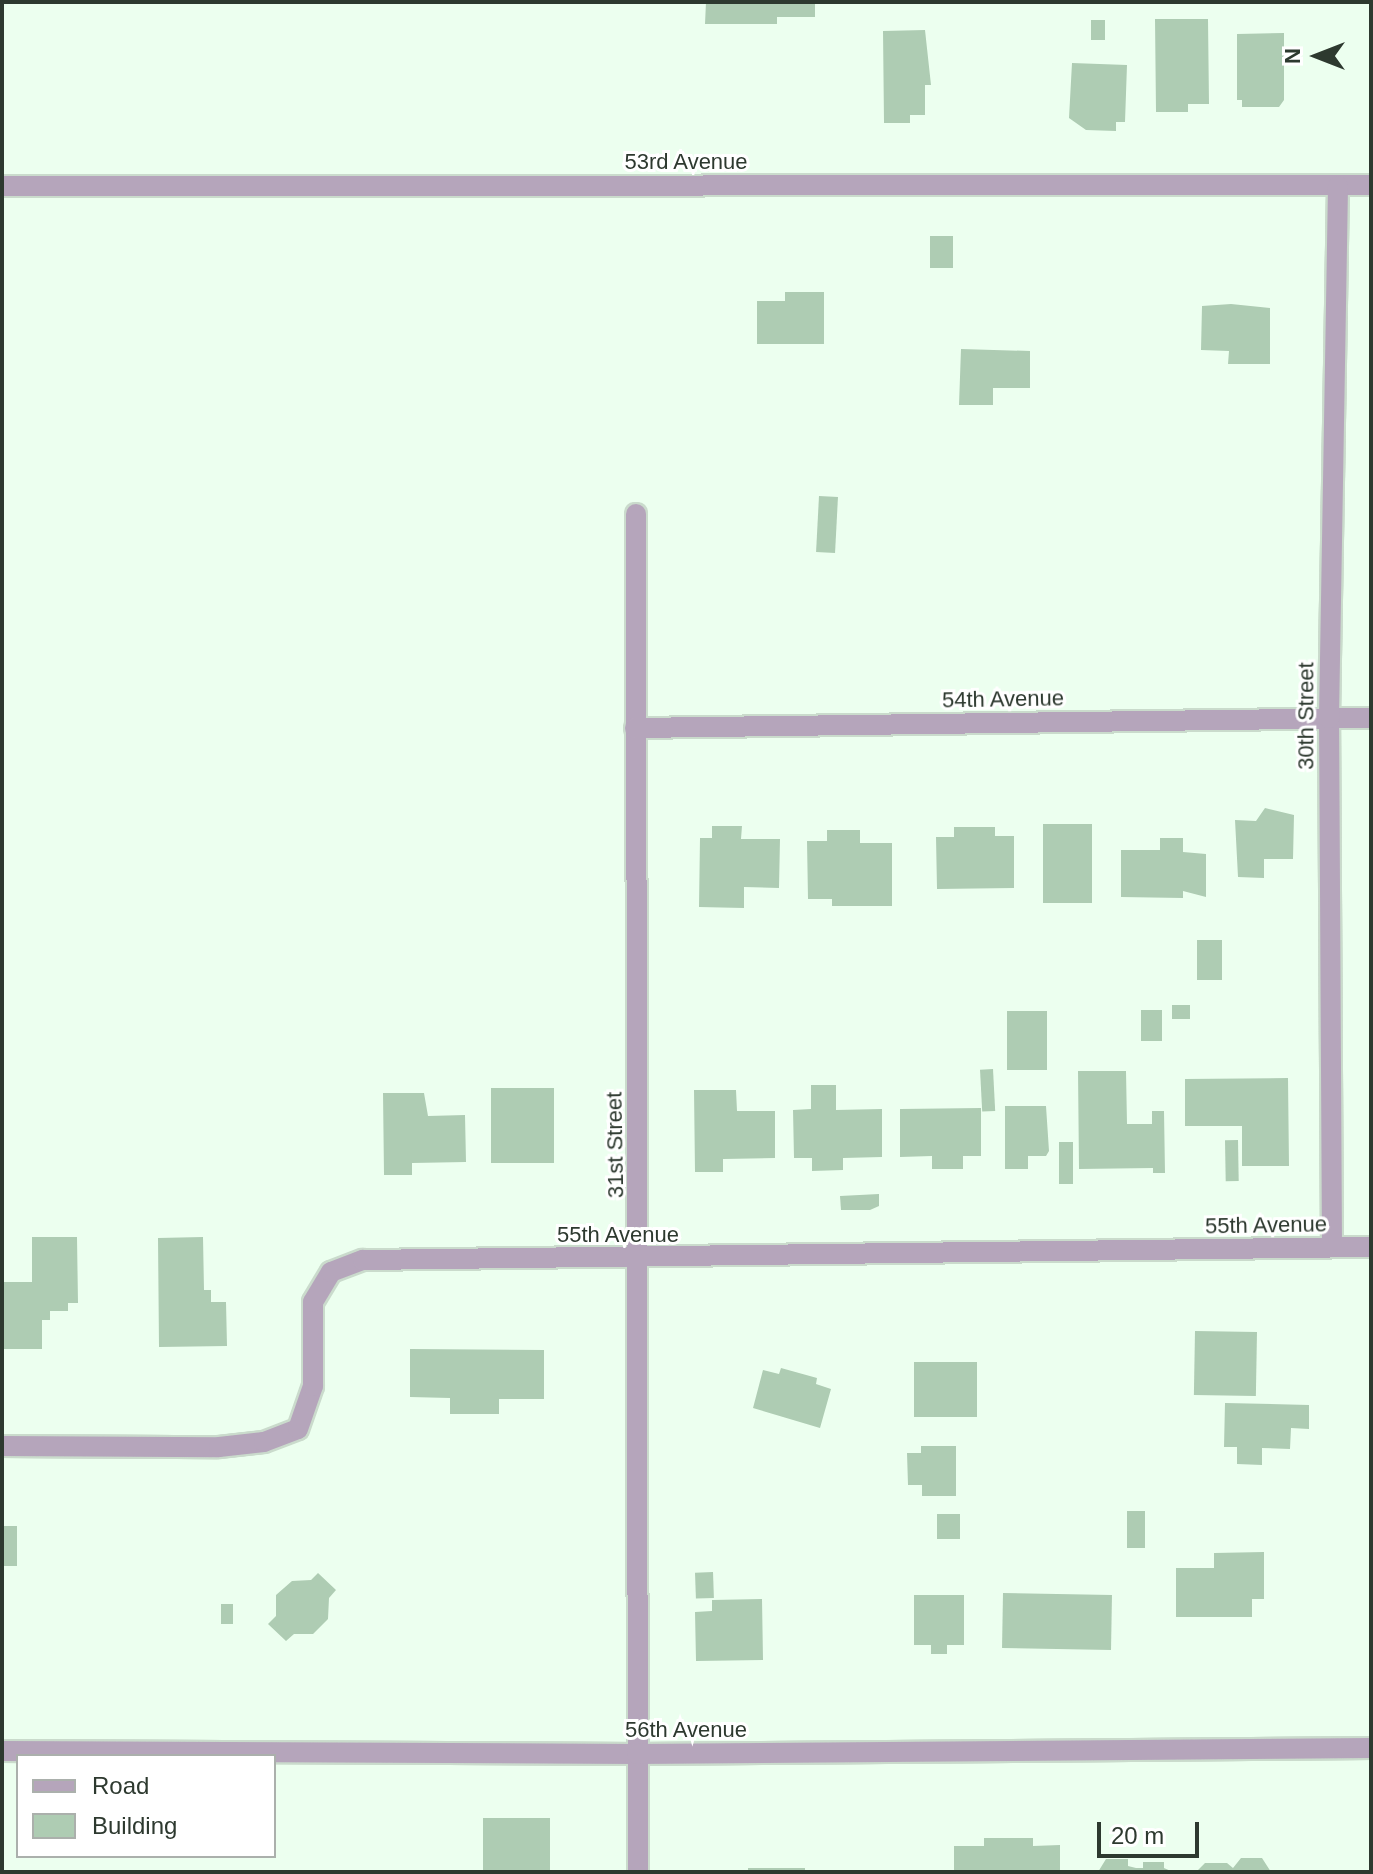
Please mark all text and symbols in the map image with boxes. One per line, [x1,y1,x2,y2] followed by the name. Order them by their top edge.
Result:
[1277,16,1357,96] north arrow
[1280,48,1305,64] text: N
[624,149,748,175] street label: 53rd Avenue
[1293,662,1319,770] street label: 30th Street
[941,685,1065,713] street label: 54th Avenue
[601,1092,629,1198] street label: 31st Street
[1204,1211,1328,1239] street label: 55th Avenue
[556,1222,680,1248] street label: 55th Avenue
[624,1717,748,1743] street label: 56th Avenue
[16,1754,276,1858] legend
[92,1772,149,1799] text: Road
[1101,1806,1203,1856] scale bar
[92,1812,177,1839] text: Building
[1111,1822,1164,1849] text: 20 m

